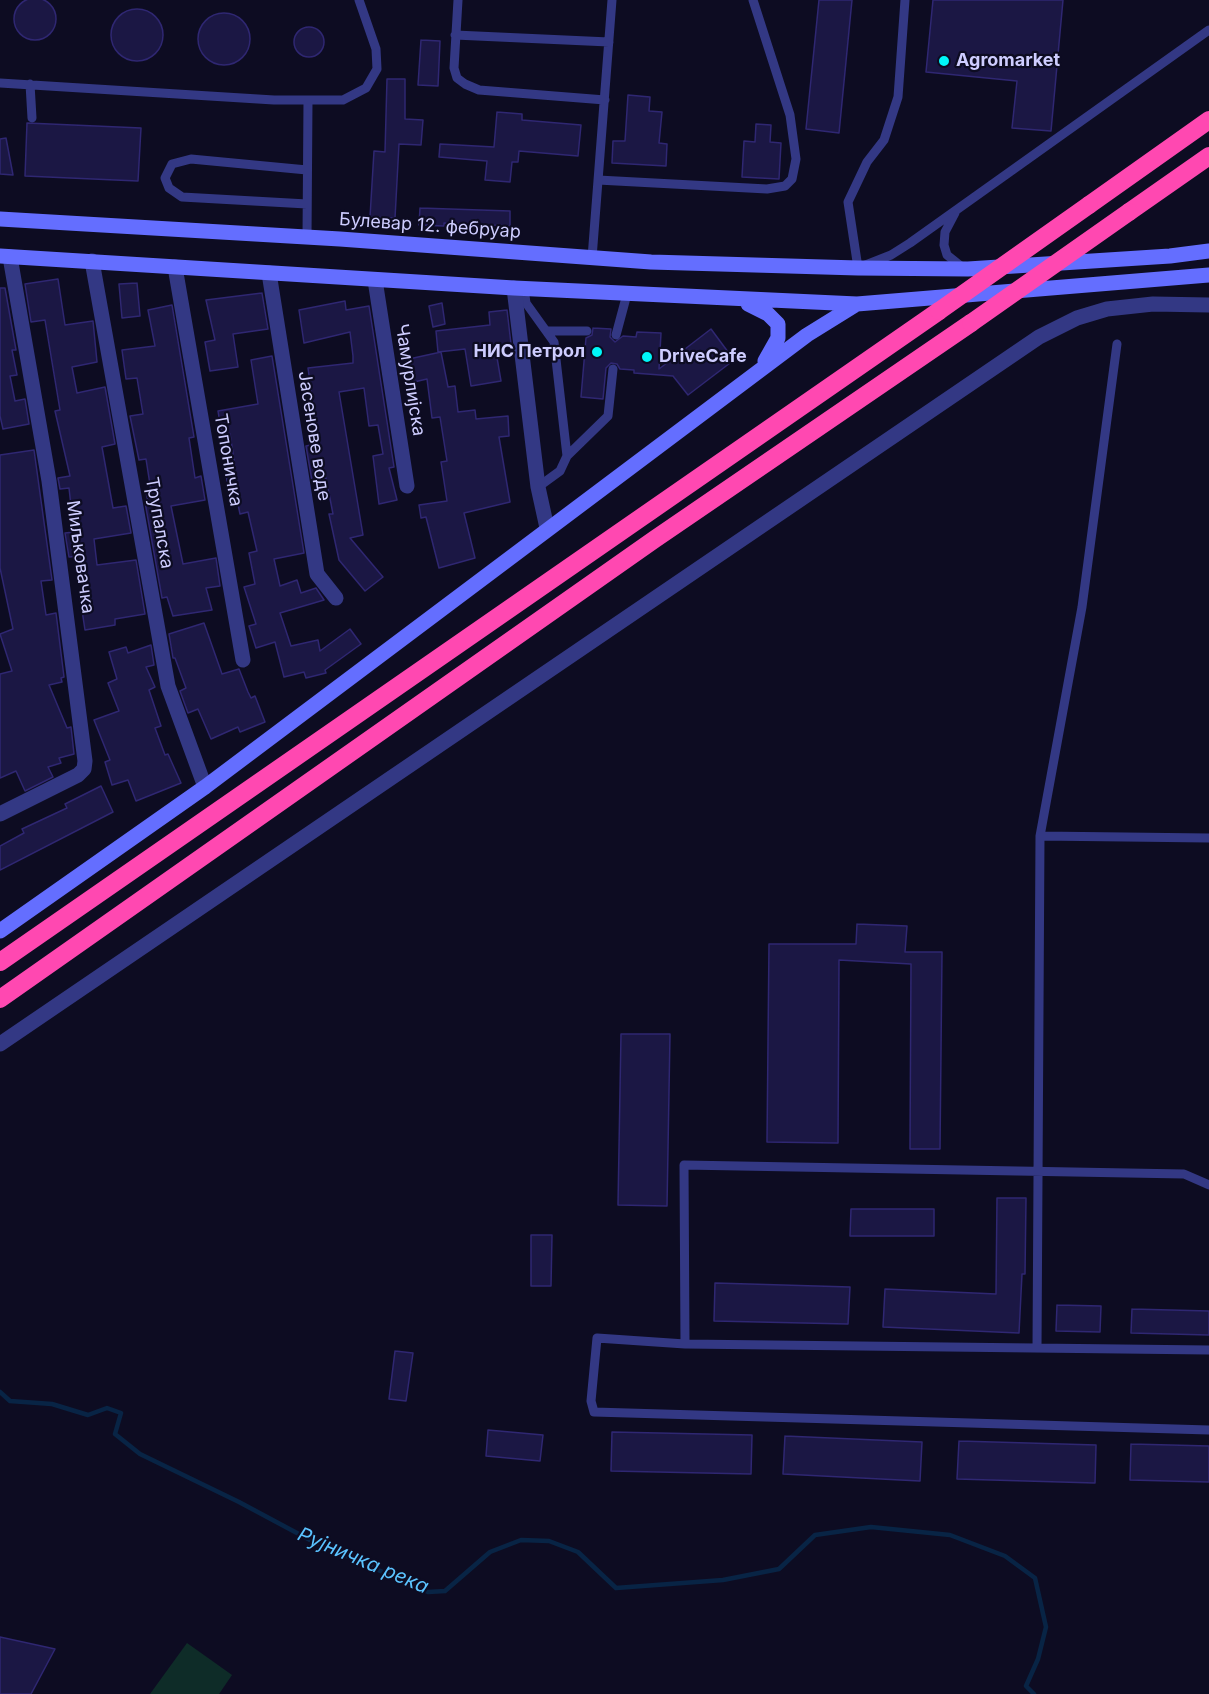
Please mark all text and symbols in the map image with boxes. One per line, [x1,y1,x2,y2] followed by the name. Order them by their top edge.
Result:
[956,50,1060,72] place label: Agromarket
[937,54,951,68] marker: Agromarket
[338,209,522,243] street label: Булевар 12. фебруар
[390,322,430,438] street label: Чамурлијска
[474,341,585,363] place label: НИС Петрол
[590,345,604,359] marker: НИС Петрол
[659,346,747,368] place label: DriveCafe
[640,350,654,364] marker: DriveCafe
[293,370,335,502] street label: Јасенове воде
[209,412,247,508] street label: Топоничка
[140,476,178,570] street label: Трупалска
[61,499,99,615] street label: Миљковачка
[294,1523,432,1599] water label: Рујничка река

